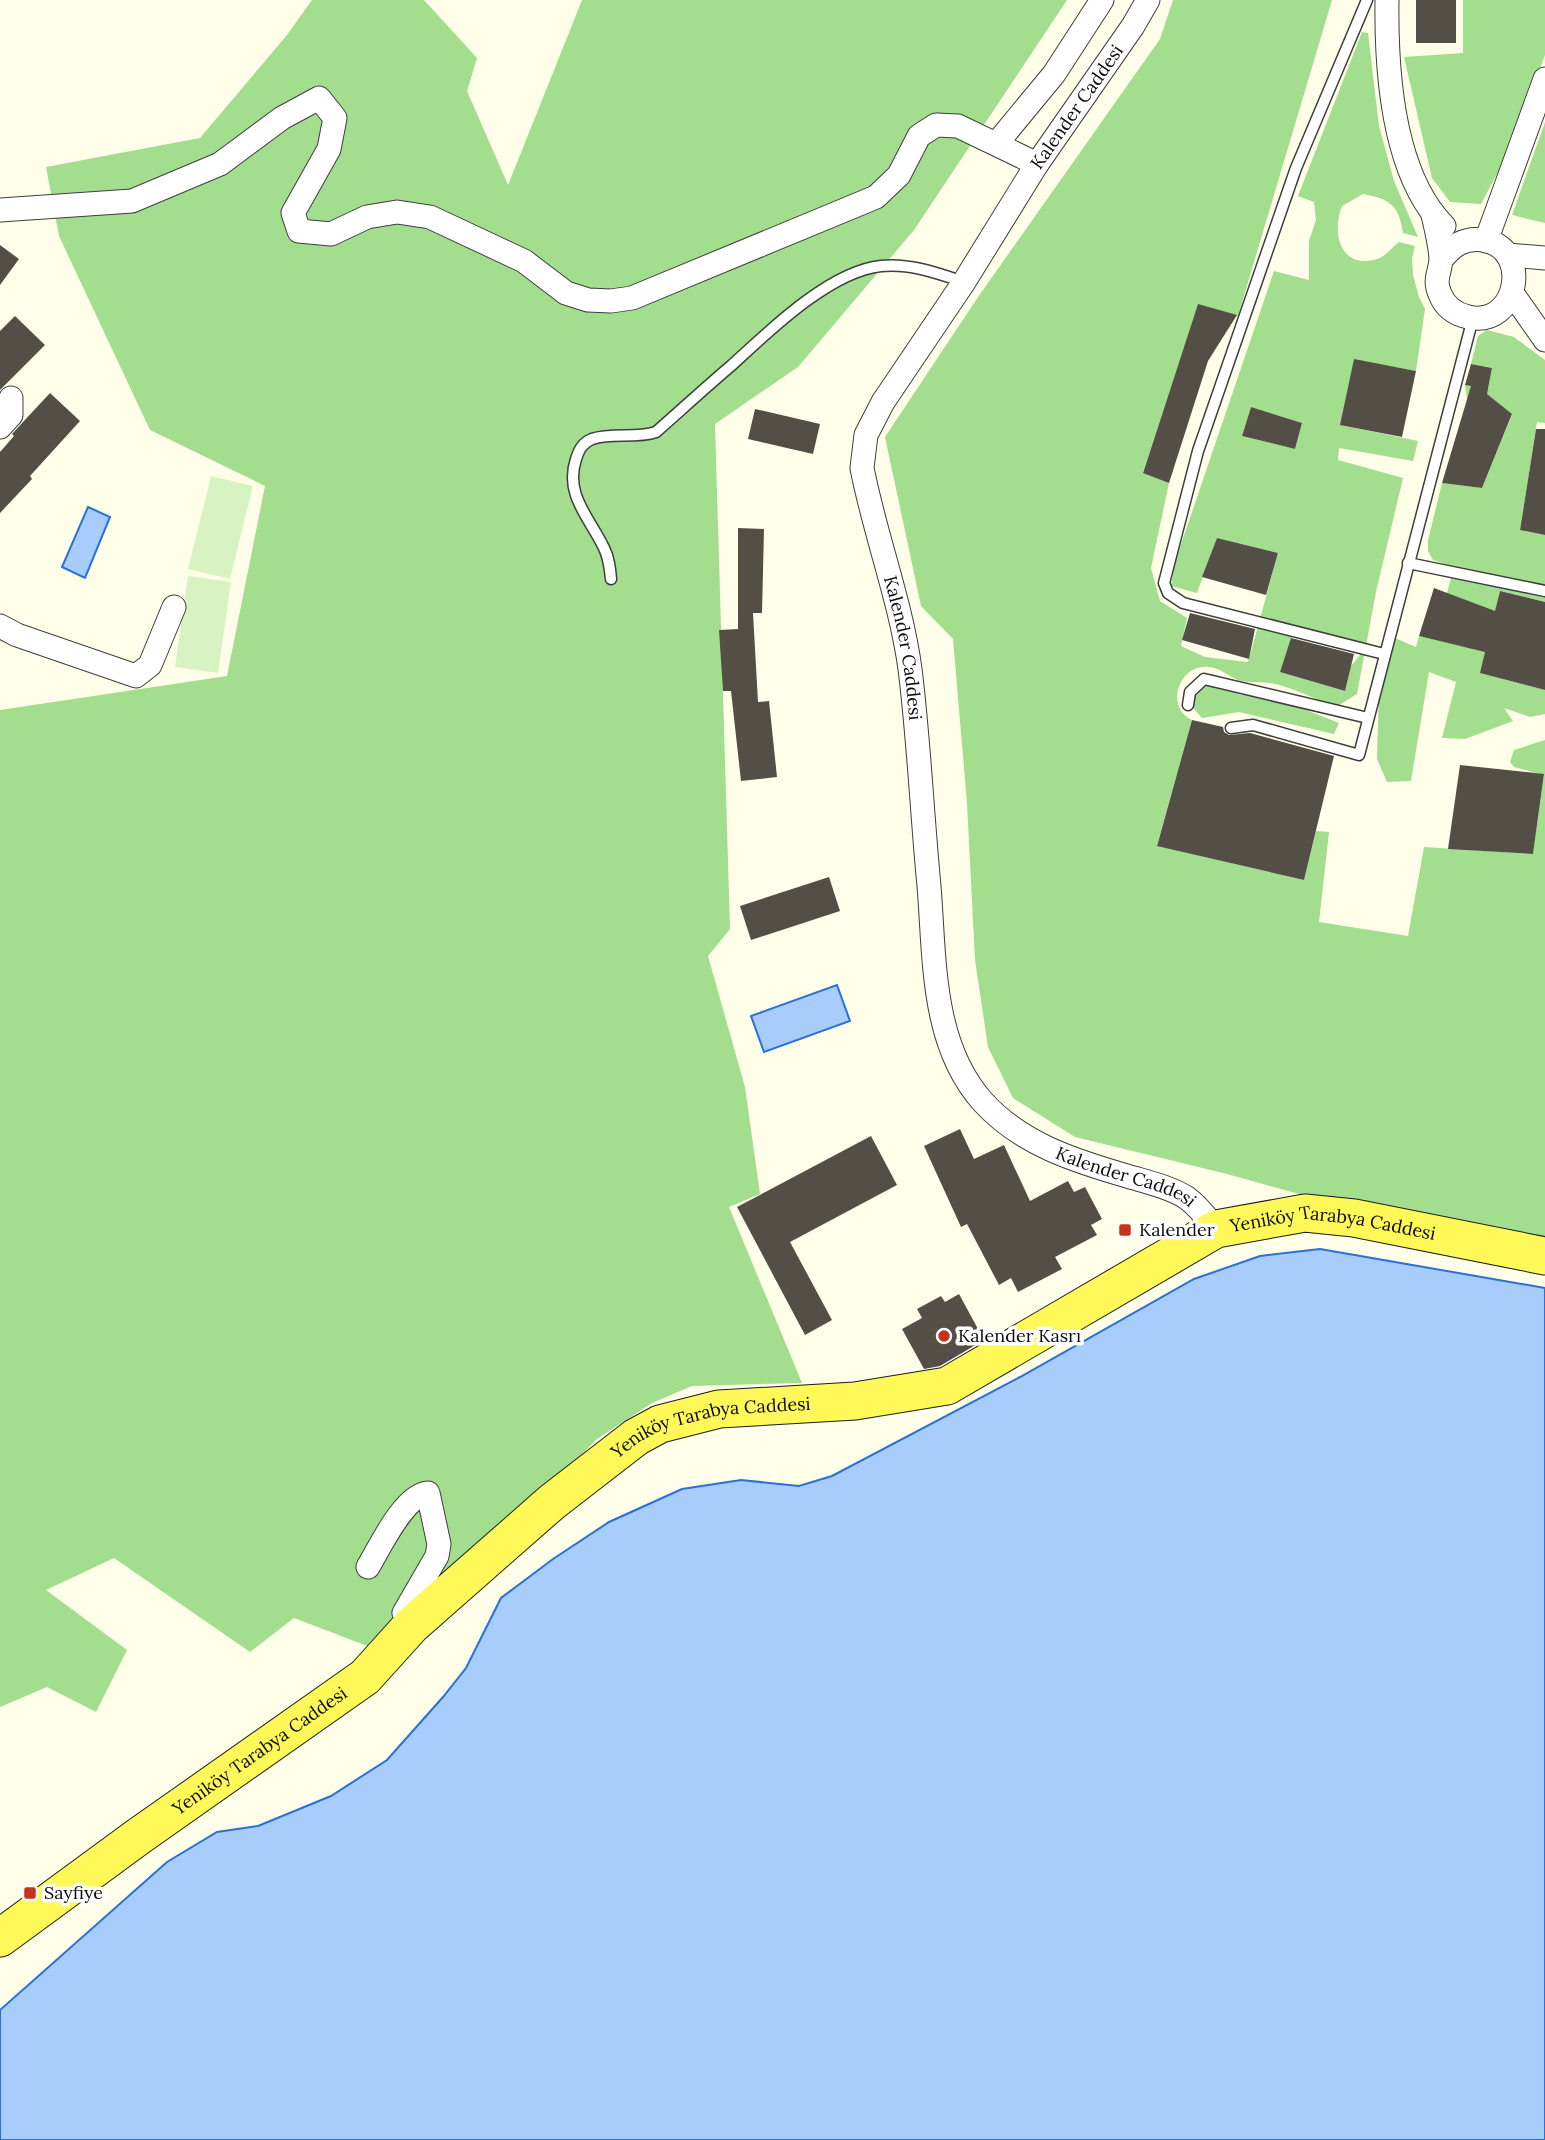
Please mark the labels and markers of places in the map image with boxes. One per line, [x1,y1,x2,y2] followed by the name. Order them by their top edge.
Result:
[1139,1218,1215,1241] place label: Kalender
[1117,1222,1133,1238] marker: Kalender
[958,1324,1081,1347] place label: Kalender Kasrı
[936,1328,952,1344] marker: Kalender Kasrı
[44,1881,103,1904] place label: Sayfiye
[22,1885,38,1901] marker: Sayfiye

